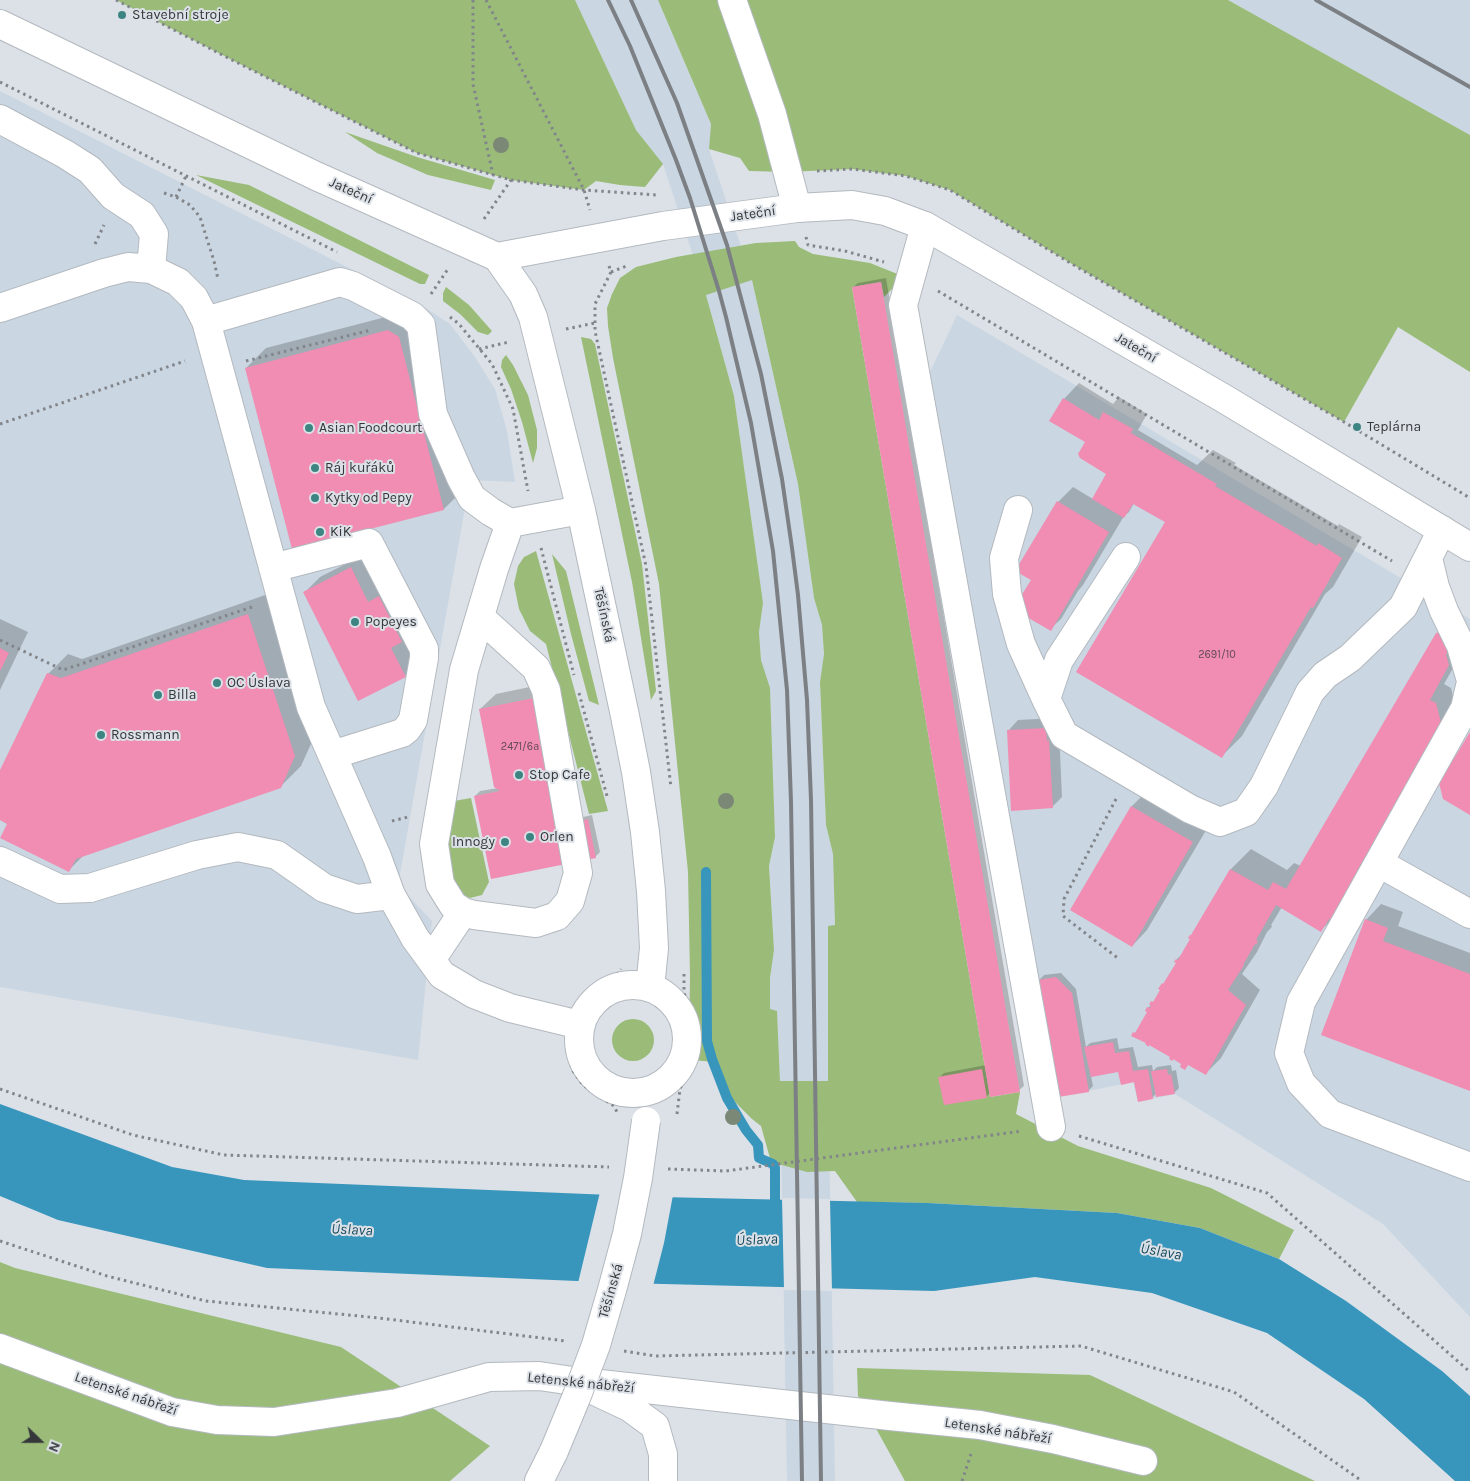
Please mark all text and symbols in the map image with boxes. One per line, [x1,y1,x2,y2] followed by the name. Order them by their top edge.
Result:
[132,7,229,23] place label: Stavební stroje
[116,9,128,21] marker: Stavební stroje
[327,174,375,208] street label: Jateční
[729,203,777,225] street label: Jateční
[1112,329,1160,367] street label: Jateční
[1367,419,1421,435] place label: Teplárna
[319,420,422,436] place label: Asian Foodcourt
[1351,421,1363,433] marker: Teplárna
[303,422,315,434] marker: Asian Foodcourt
[325,460,394,476] place label: Ráj kuřáků
[309,462,321,474] marker: Ráj kuřáků
[325,490,412,506] place label: Kytky od Pepy
[309,492,321,504] marker: Kytky od Pepy
[330,524,351,540] place label: KiK
[314,526,326,538] marker: KiK
[590,586,618,644] street label: Těšínská
[365,614,417,630] place label: Popeyes
[349,616,361,628] marker: Popeyes
[1198,648,1236,662] house number: 2691/10
[227,675,291,691] place label: OC Úslava
[211,677,223,689] marker: OC Úslava
[168,687,196,703] place label: Billa
[152,689,164,701] marker: Billa
[111,727,180,743] place label: Rossmann
[95,729,107,741] marker: Rossmann
[501,740,539,754] house number: 2471/6a
[529,767,590,783] place label: Stop Cafe
[513,769,525,781] marker: Stop Cafe
[540,829,574,845] place label: Orlen
[524,831,536,843] marker: Orlen
[452,834,495,850] place label: Innogy
[499,836,511,848] marker: Innogy
[331,1220,373,1240] water label: Úslava
[736,1230,778,1250] water label: Úslava
[1139,1240,1183,1264] water label: Úslava
[595,1262,627,1320] street label: Těšínská
[72,1368,180,1420] street label: Letenské nábřeží
[526,1369,636,1397] street label: Letenské nábřeží
[943,1414,1053,1448] street label: Letenské nábřeží
[15,1416,65,1466] north arrow
[45,1439,64,1455] text: N

